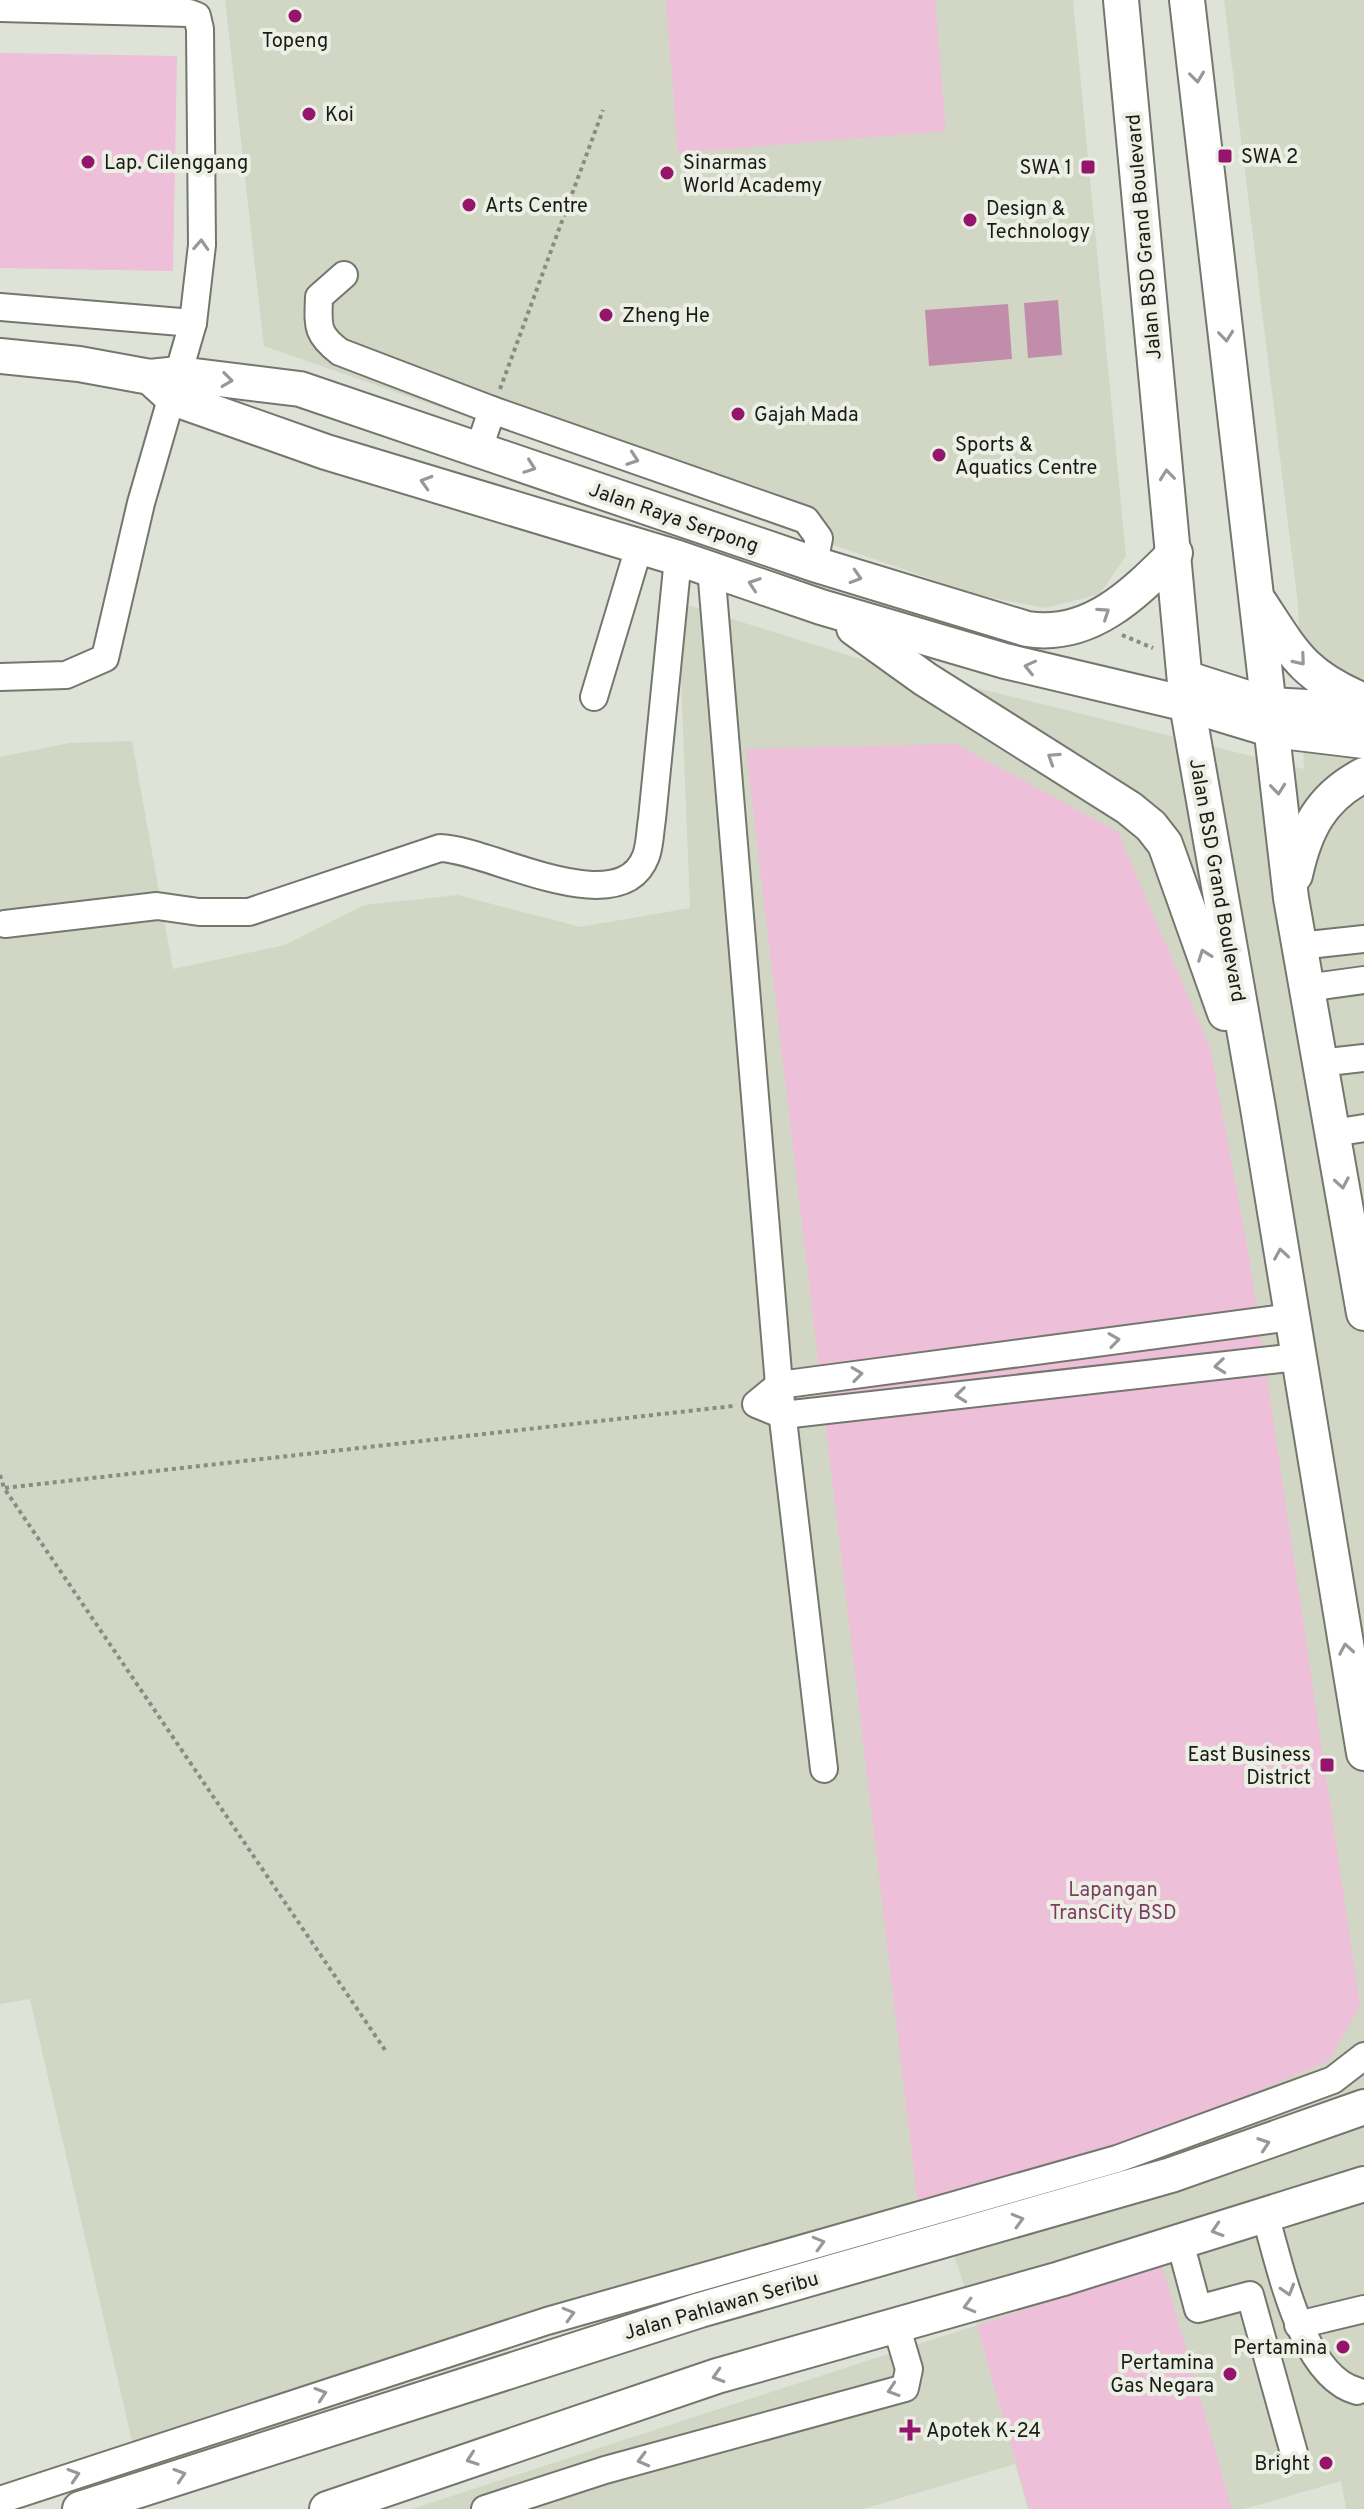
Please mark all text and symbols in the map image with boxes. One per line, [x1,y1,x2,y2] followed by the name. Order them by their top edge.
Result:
[286,7,304,25] marker: Topeng
[262,29,328,55] place label: Topeng
[1188,71,1205,84] one-way arrow
[325,103,354,129] place label: Koi
[300,105,318,123] marker: Koi
[1121,113,1169,361] street label: Jalan BSD Grand Boulevard
[1241,145,1298,171] place label: SWA 2
[1216,147,1234,165] marker: SWA 2
[104,151,248,177] place label: Lap. Cilenggang
[683,151,822,200] place label: Sinarmas World Academy
[79,153,97,171] marker: Lap. Cilenggang
[1020,156,1072,182] place label: SWA 1
[1079,158,1097,176] marker: SWA 1
[658,164,676,182] marker: Sinarmas World Academy
[485,194,588,220] place label: Arts Centre
[460,196,478,214] marker: Arts Centre
[986,197,1090,246] place label: Design & Technology
[961,211,979,229] marker: Design & Technology
[192,238,209,251] one-way arrow
[622,304,710,330] place label: Zheng He
[597,306,615,324] marker: Zheng He
[1218,330,1235,343] one-way arrow
[221,371,234,388] one-way arrow
[754,403,859,429] place label: Gajah Mada
[729,405,747,423] marker: Gajah Mada
[955,433,1097,482] place label: Sports & Aquatics Centre
[930,446,948,464] marker: Sports & Aquatics Centre
[625,450,639,466] one-way arrow
[522,458,536,474] one-way arrow
[1158,468,1175,481] one-way arrow
[419,475,433,491] one-way arrow
[585,478,762,560] street label: Jalan Raya Serpong
[849,568,862,584] one-way arrow
[748,577,762,593] one-way arrow
[1095,608,1109,623] one-way arrow
[1290,650,1305,665] one-way arrow
[1023,659,1037,676] one-way arrow
[1047,752,1061,767] one-way arrow
[1182,757,1250,1004] street label: Jalan BSD Grand Boulevard
[1270,783,1287,796] one-way arrow
[1197,949,1214,963] one-way arrow
[1332,1177,1349,1190] one-way arrow
[1273,1247,1290,1261] one-way arrow
[1108,1332,1121,1349] one-way arrow
[1213,1357,1226,1374] one-way arrow
[850,1366,864,1383] one-way arrow
[955,1386,968,1403] one-way arrow
[1339,1642,1356,1655] one-way arrow
[1187,1743,1311,1792] place label: East Business District
[1318,1756,1336,1774] marker: East Business District
[1049,1878,1177,1927] park label: Lapangan TransCity BSD
[1256,2137,1270,2153] one-way arrow
[1011,2212,1024,2229] one-way arrow
[1211,2221,1225,2237] one-way arrow
[811,2236,825,2253] one-way arrow
[621,2267,822,2347] street label: Jalan Pahlawan Seribu
[1279,2282,1295,2296] one-way arrow
[962,2296,976,2313] one-way arrow
[561,2307,575,2324] one-way arrow
[1233,2336,1327,2362] place label: Pertamina
[1334,2338,1352,2356] marker: Pertamina
[1110,2351,1214,2400] place label: Pertamina Gas Negara
[1221,2365,1239,2383] marker: Pertamina Gas Negara
[712,2367,726,2383] one-way arrow
[887,2381,901,2397] one-way arrow
[314,2388,328,2404] one-way arrow
[926,2419,1041,2445] place label: Apotek K-24
[901,2421,919,2439] marker: Apotek K-24
[466,2450,480,2466] one-way arrow
[637,2451,651,2467] one-way arrow
[1254,2452,1310,2478] place label: Bright
[1317,2454,1335,2472] marker: Bright
[66,2468,80,2484] one-way arrow
[173,2468,186,2484] one-way arrow

